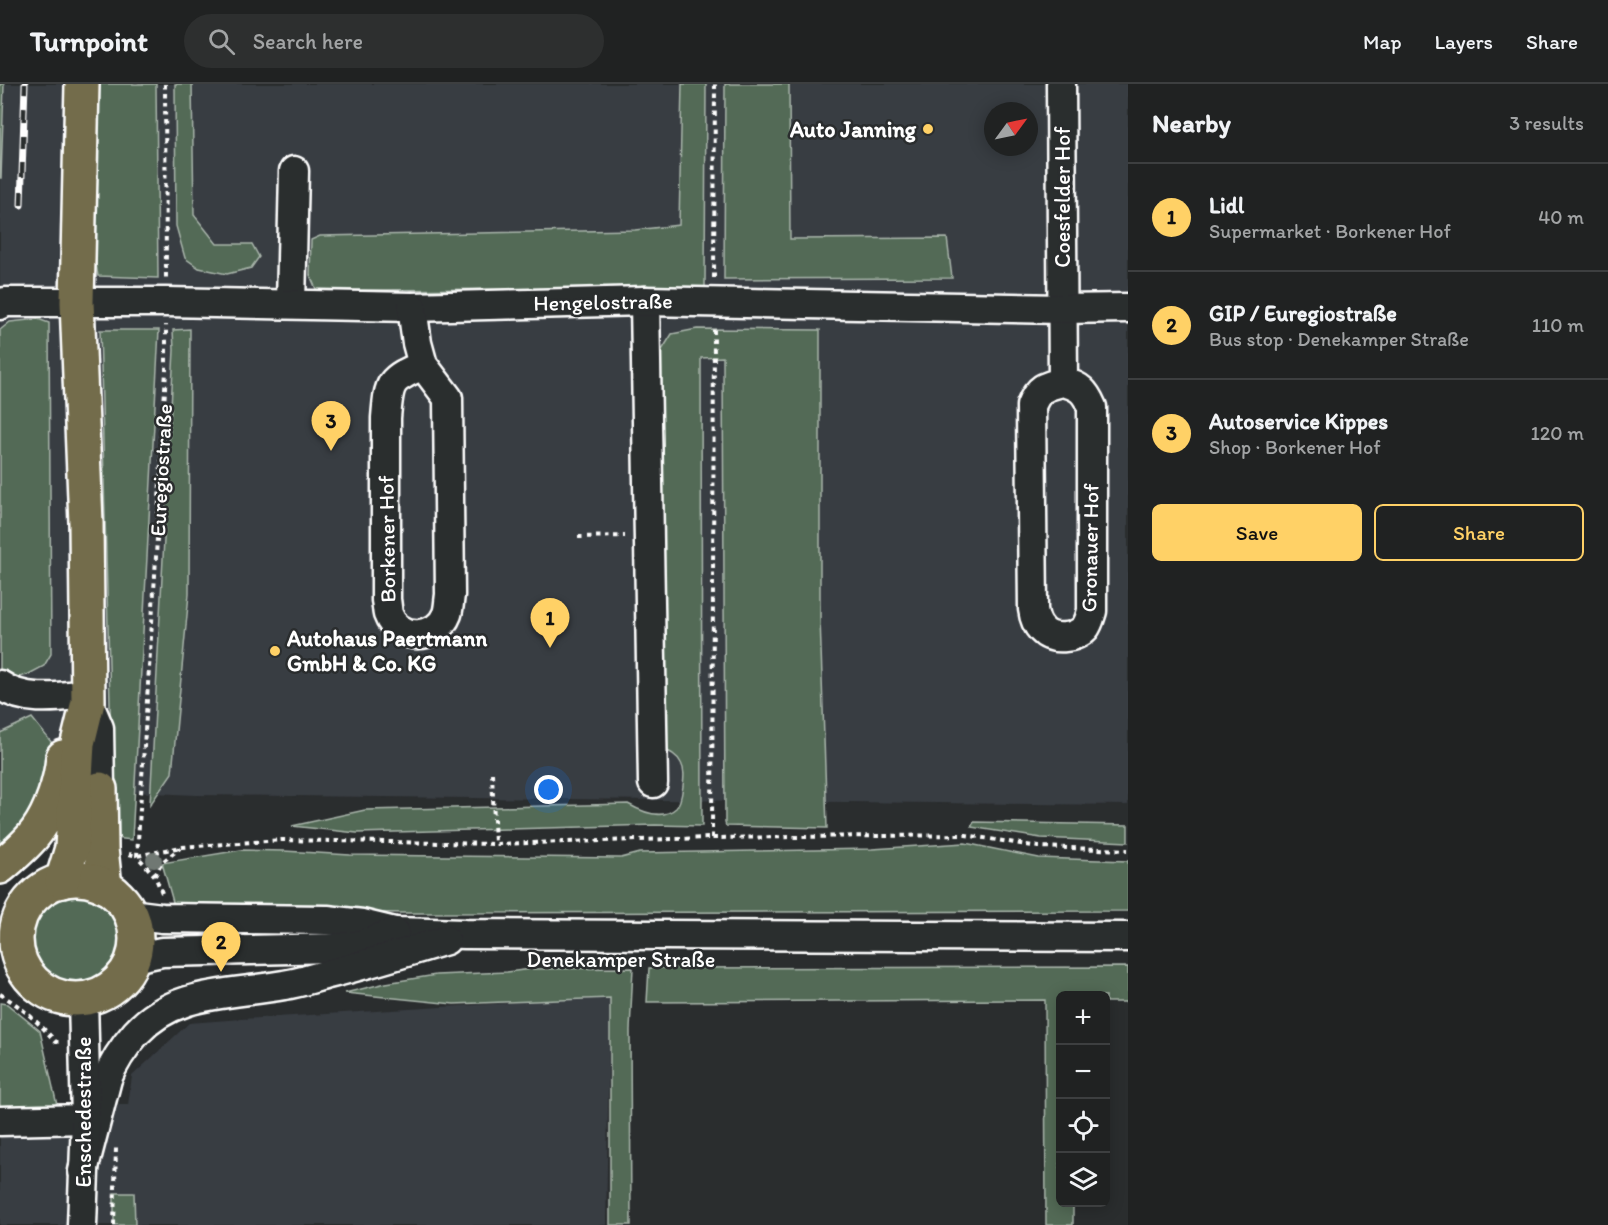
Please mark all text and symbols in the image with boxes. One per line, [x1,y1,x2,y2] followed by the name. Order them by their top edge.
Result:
[184,14,604,68] search box
[30,24,148,58] text: Turnpoint
[205,25,238,58] icon: search
[253,28,363,55] text: Search here
[1363,29,1402,54] text: Map
[1435,29,1493,54] text: Layers
[1526,29,1578,54] text: Share
[984,102,1038,156] north arrow
[1152,107,1231,139] text: Nearby
[1509,111,1584,135] text: 3 results
[789,116,917,143] place label: Auto Janning
[921,122,935,136] marker: Auto Janning
[1049,126,1076,268] street label: Coesfelder Hof
[1209,192,1244,219] text: Lidl
[1167,205,1176,229] text: 1
[1538,205,1584,229] text: 40 m
[1209,219,1451,243] text: Supermarket · Borkener Hof
[533,287,673,317] street label: Hengelostraße
[1209,300,1397,327] text: GIP / Euregiostraße
[1166,313,1177,337] text: 2
[1532,313,1584,337] text: 110 m
[1209,327,1469,351] text: Bus stop · Denekamper Straße
[312,402,350,451] pin: 3
[144,403,178,537] street label: Euregiostraße
[1209,408,1388,435] text: Autoservice Kippes
[1166,421,1177,445] text: 3
[1531,421,1584,445] text: 120 m
[1209,435,1381,459] text: Shop · Borkener Hof
[372,475,402,603] street label: Borkener Hof
[1075,483,1105,613] street label: Gronauer Hof
[1152,504,1362,561] button: Save
[1374,504,1584,561] button: Share
[530,598,570,648] pin: 1
[286,625,488,677] place label: Autohaus Paertmann GmbH & Co. KG
[268,644,282,658] marker: Autohaus Paertmann GmbH & Co. KG
[534,775,563,804] your location
[202,922,240,972] pin: 2
[527,946,715,973] street label: Denekamper Straße
[1056,991,1110,1207] map controls
[1056,991,1110,1045] button: +
[70,1037,97,1188] street label: Enschedestraße
[1056,1045,1110,1099] button: −
[1056,1099,1110,1153] button: locate
[1056,1153,1110,1207] button: layers

